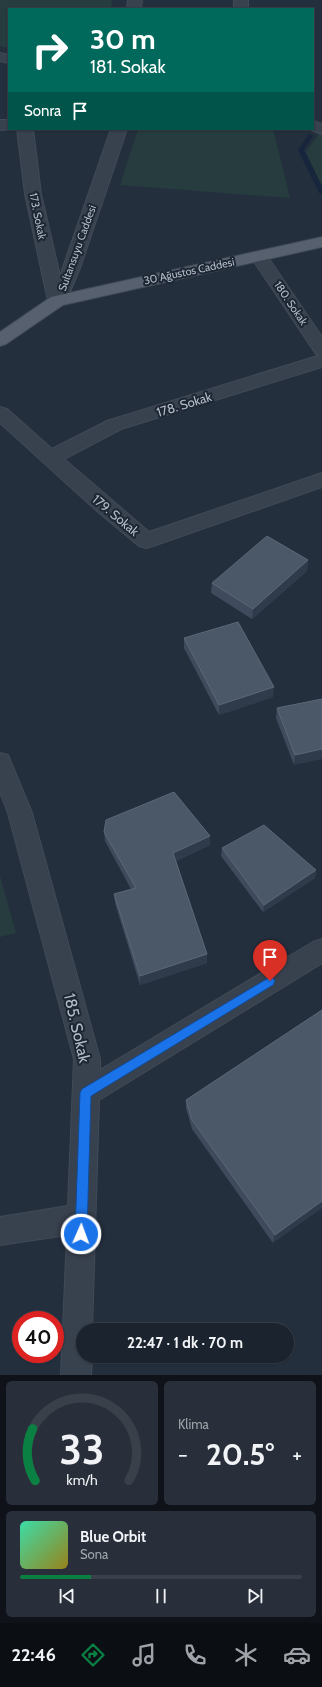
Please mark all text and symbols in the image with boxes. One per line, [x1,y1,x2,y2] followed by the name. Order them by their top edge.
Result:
[90,22,156,56] text: 30 m
[24,24,76,76] icon: right
[90,56,166,78] text: 181. Sokak
[69,100,91,122] icon: arrive
[24,102,61,120] text: Sonra
[27,191,49,241] street label: 173. Sokak
[55,203,99,293] street label: Sultansuyu Caddesi
[142,255,236,287] street label: 30 Ağustos Caddesi
[271,278,311,328] street label: 180. Sokak
[154,388,214,420] street label: 178. Sokak
[89,491,143,539] street label: 179. Sokak
[253,940,287,981] pin
[259,946,281,968] icon: arrive
[60,991,94,1065] street label: 185. Sokak
[60,1213,102,1255] position arrow
[12,1311,64,1363] speed limit sign: 40
[127,1334,243,1352] text: 22:47 · 1 dk · 70 m
[178,1416,209,1432] text: Klima
[60,1424,104,1474] text: 33
[206,1436,274,1473] text: 20.5°
[178,1441,188,1468] text: −
[292,1441,302,1468] text: +
[66,1471,98,1489] text: km/h
[80,1528,146,1546] text: Blue Orbit
[80,1546,108,1562] text: Sona
[56,1585,78,1607] icon: previous
[150,1585,172,1607] icon: pause
[244,1585,266,1607] icon: next
[79,1641,107,1669] icon: directions
[130,1641,158,1669] icon: music
[181,1641,209,1669] icon: phone
[232,1641,260,1669] icon: climate
[283,1641,311,1669] icon: car
[11,1644,56,1666] text: 22:46

